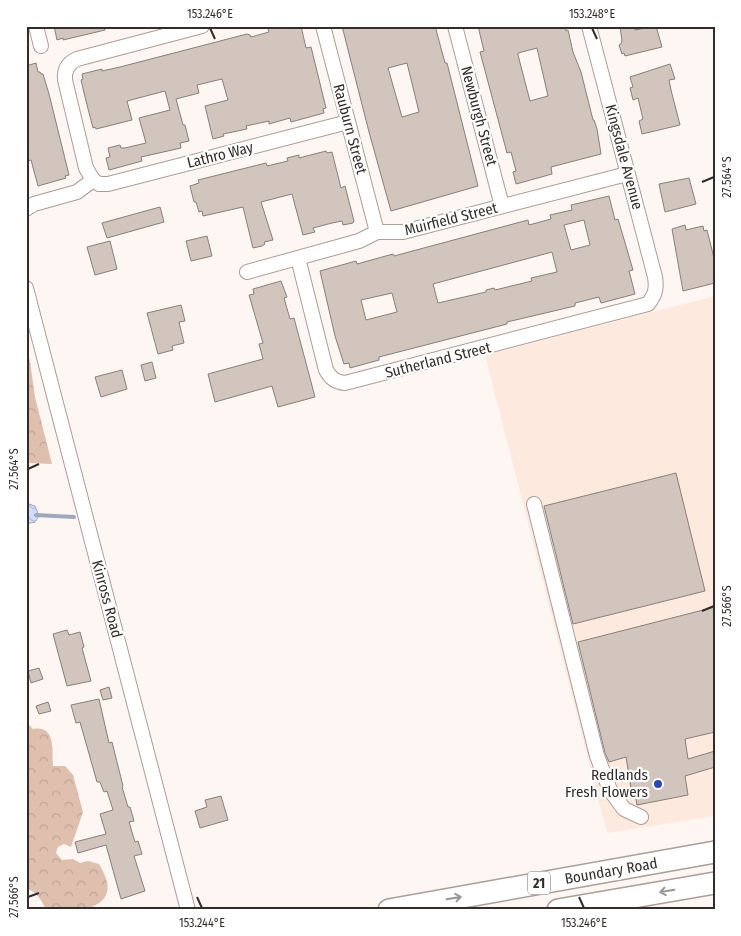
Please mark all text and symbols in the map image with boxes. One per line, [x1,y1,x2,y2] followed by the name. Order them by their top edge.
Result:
[187,7,233,21] text: 153.246°E
[569,7,615,21] text: 153.248°E
[457,64,501,168] street label: Newburgh Street
[329,82,371,176] street label: Rauburn Street
[601,102,647,212] street label: Kingsdale Avenue
[185,138,255,172] street label: Lathro Way
[720,156,734,198] text: 27.564°S
[403,199,499,239] street label: Muirfield Street
[383,338,493,382] street label: Sutherland Street
[7,448,21,490] text: 27.564°S
[88,558,126,640] street label: Kinross Road
[720,585,734,627] text: 27.566°S
[565,766,648,801] place label: Redlands Fresh Flowers
[652,778,664,790] marker: Redlands Fresh Flowers
[563,854,659,888] street label: Boundary Road
[528,871,550,894] road number: 21
[7,876,21,918] text: 27.566°S
[659,886,675,896] one-way arrow
[446,892,462,902] one-way arrow
[179,916,225,930] text: 153.244°E
[561,916,607,930] text: 153.246°E

